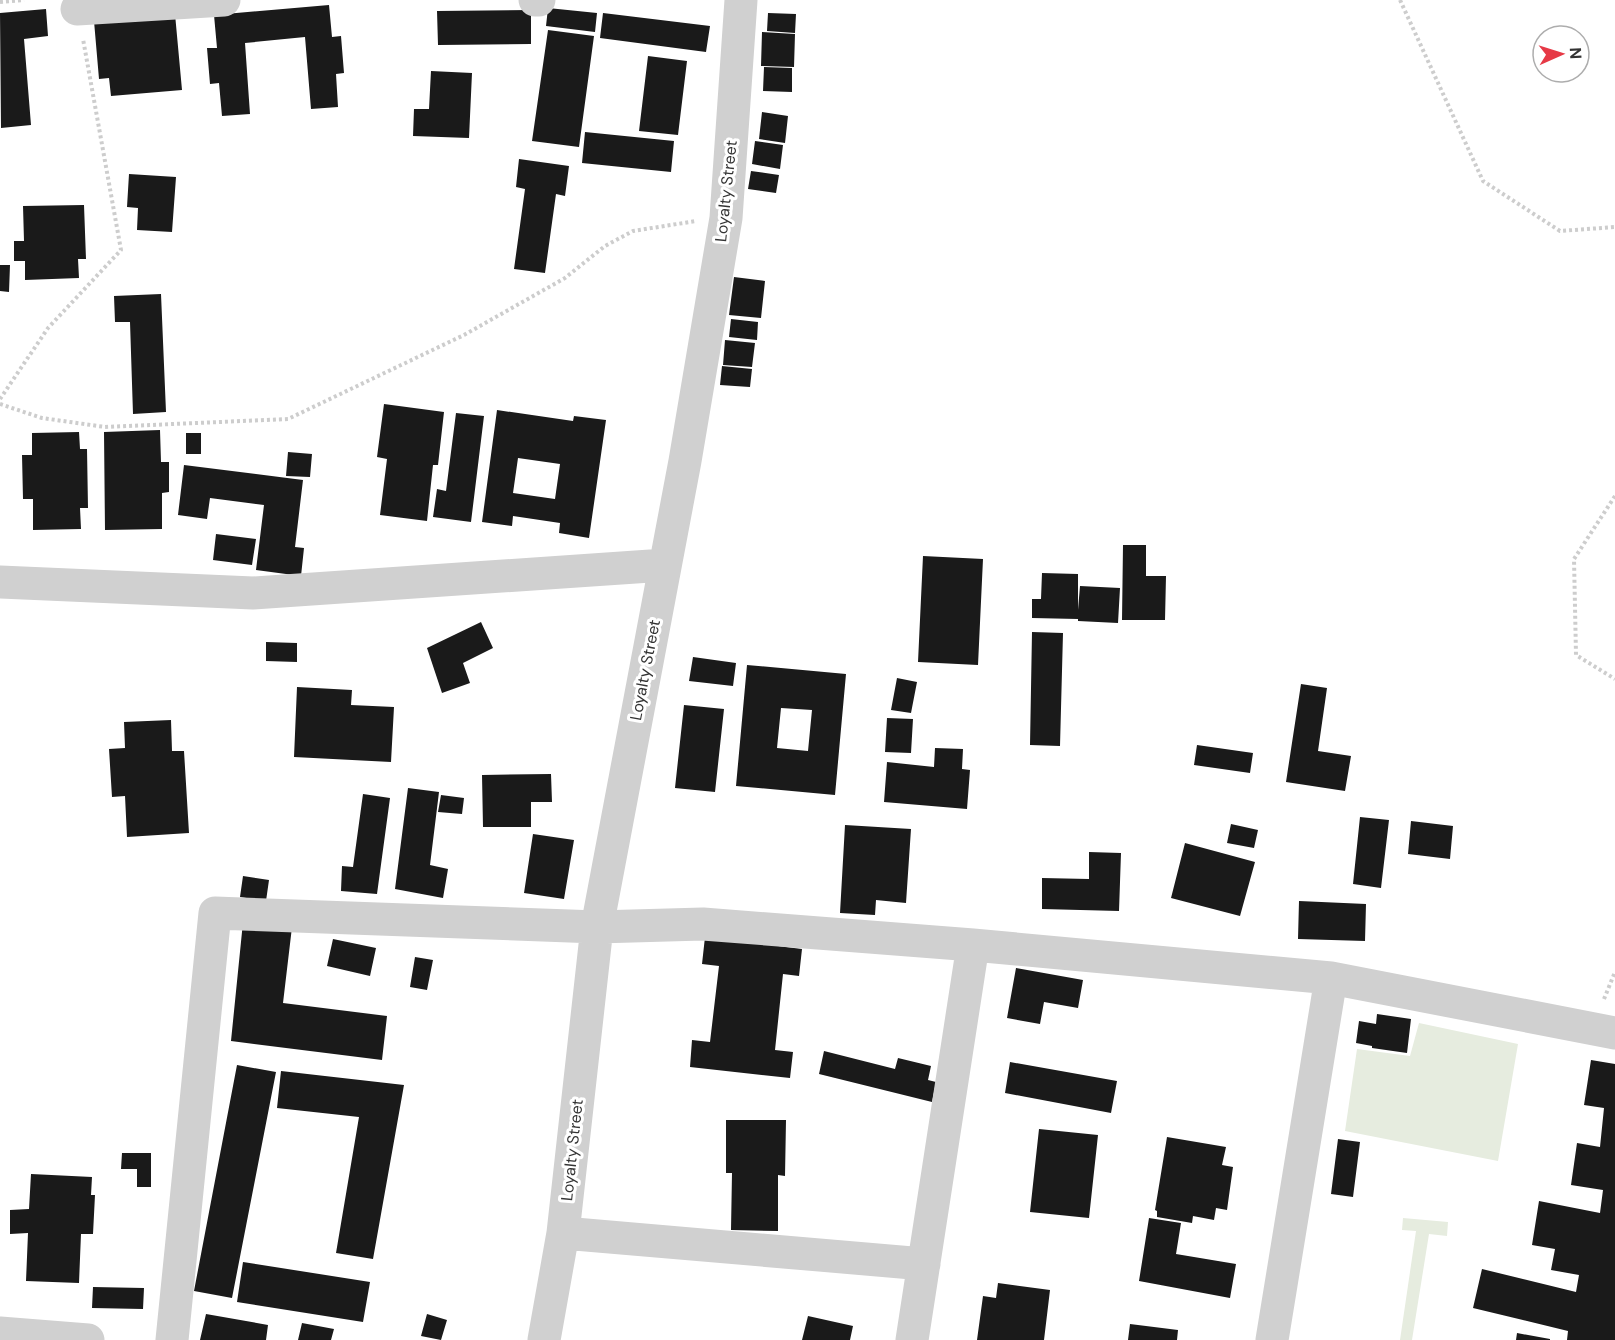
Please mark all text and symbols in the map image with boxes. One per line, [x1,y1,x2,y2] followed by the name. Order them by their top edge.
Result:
[1531,24,1591,84] north arrow
[1565,47,1586,60] text: N
[710,139,742,243] street label: Loyalty Street
[625,618,665,722] street label: Loyalty Street
[556,1098,588,1202] street label: Loyalty Street

